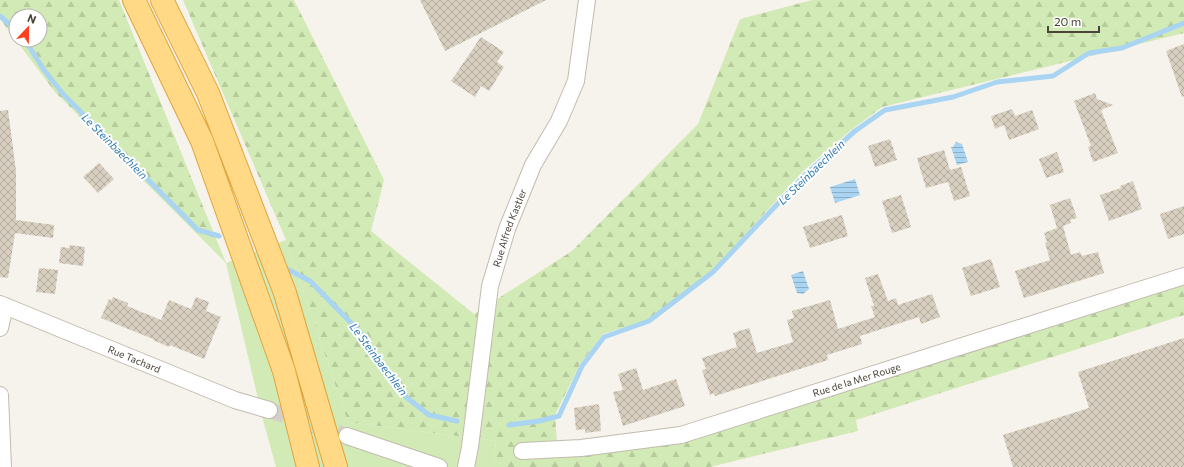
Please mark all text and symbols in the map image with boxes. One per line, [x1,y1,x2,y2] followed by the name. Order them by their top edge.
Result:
[8,8,48,48] north arrow
[1048,8,1099,34] scale bar
[26,11,38,26] text: N
[1054,14,1081,28] text: 20 m
[79,110,151,182] water label: Le Steinbaechlein
[775,137,847,207] water label: Le Steinbaechlein
[490,187,529,268] street label: Rue Alfred Kastler
[347,320,411,398] water label: Le Steinbaechlein
[106,343,163,375] street label: Rue Tachard
[811,360,902,399] street label: Rue de la Mer Rouge

